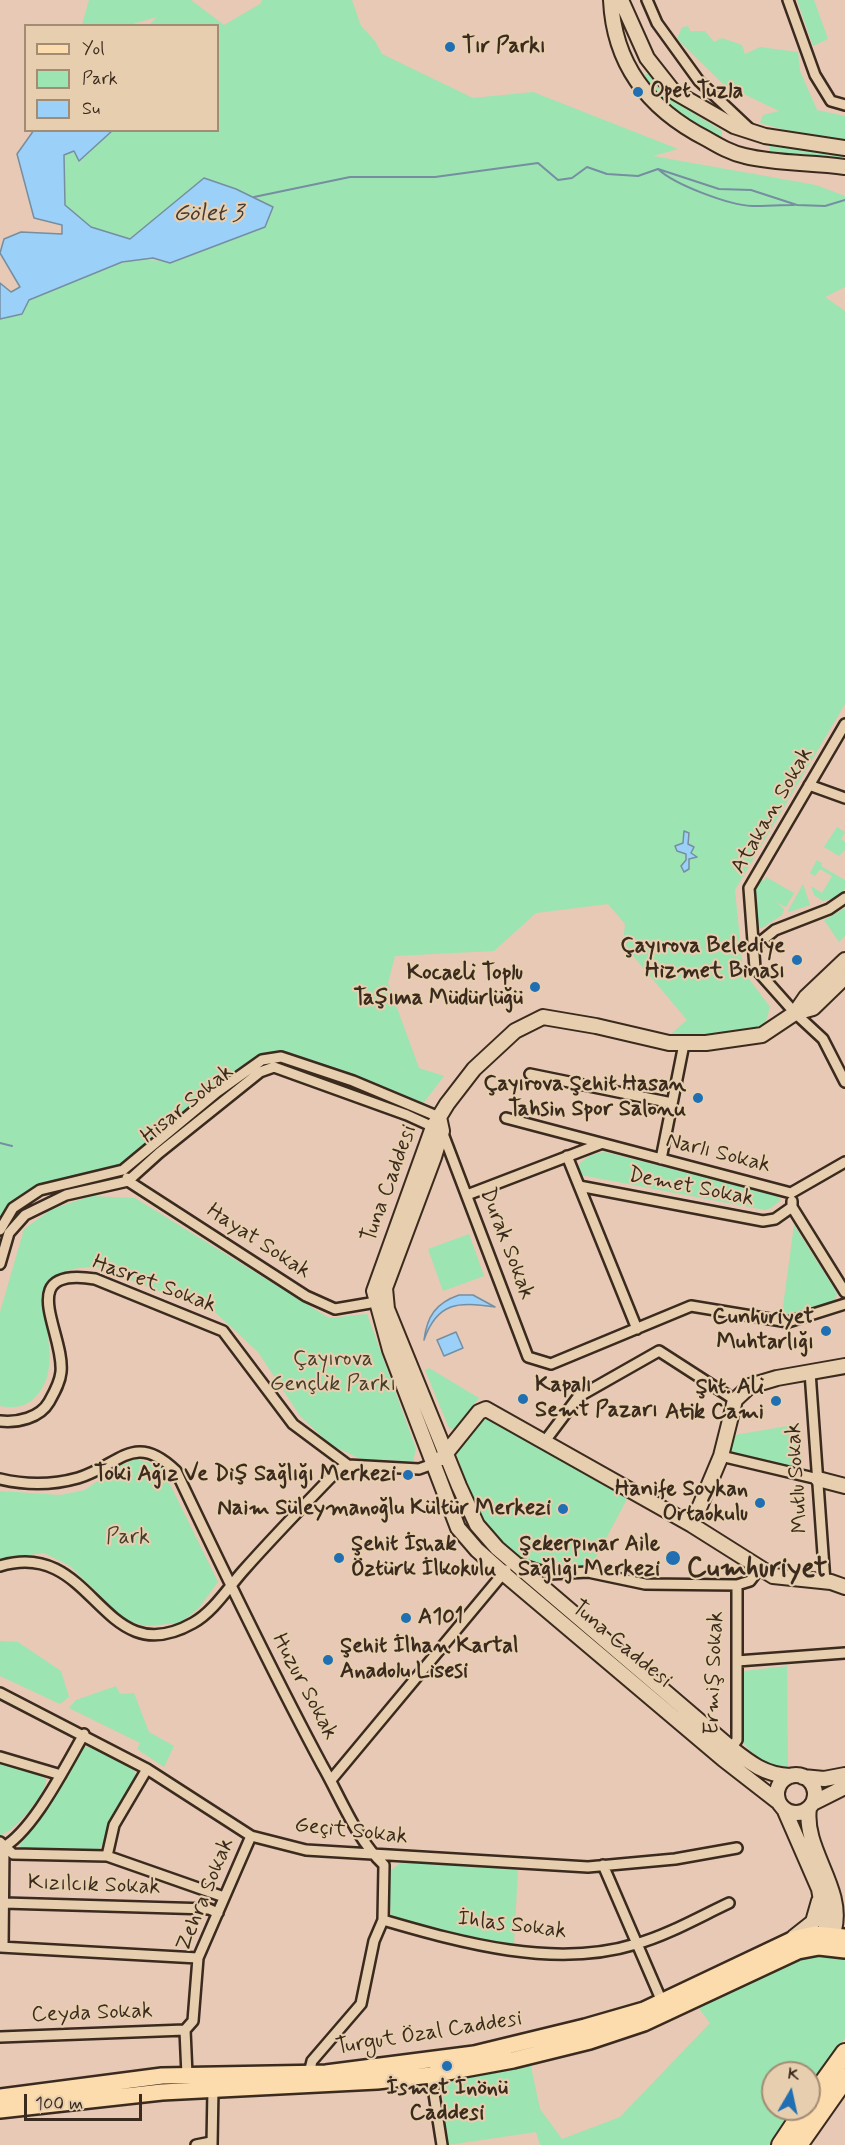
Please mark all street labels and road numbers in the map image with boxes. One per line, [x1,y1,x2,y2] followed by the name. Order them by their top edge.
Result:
[726,743,820,879] street label: Atakan Sokak
[136,1060,240,1150] street label: Hisar Sokak
[357,1122,423,1246] street label: Tuna Caddesi
[663,1128,773,1180] street label: Narlı Sokak
[626,1163,756,1213] street label: Demet Sokak
[473,1184,539,1304] street label: Durak Sokak
[201,1199,315,1285] street label: Hayat Sokak
[88,1250,220,1320] street label: Hasret Sokak
[781,1422,815,1534] street label: Mutlu Sokak
[565,1595,677,1695] street label: Tuna Caddesi
[700,1611,730,1735] street label: Ermiş Sokak
[265,1629,343,1745] street label: Huzur Sokak
[293,1813,409,1851] street label: Geçit Sokak
[171,1834,241,1956] street label: Zehra Sokak
[27,1870,161,1902] street label: Kızılcık Sokak
[456,1906,568,1946] street label: İhlas Sokak
[31,1999,153,2029] street label: Ceyda Sokak
[334,2006,524,2062] street label: Turgut Özal Caddesi

